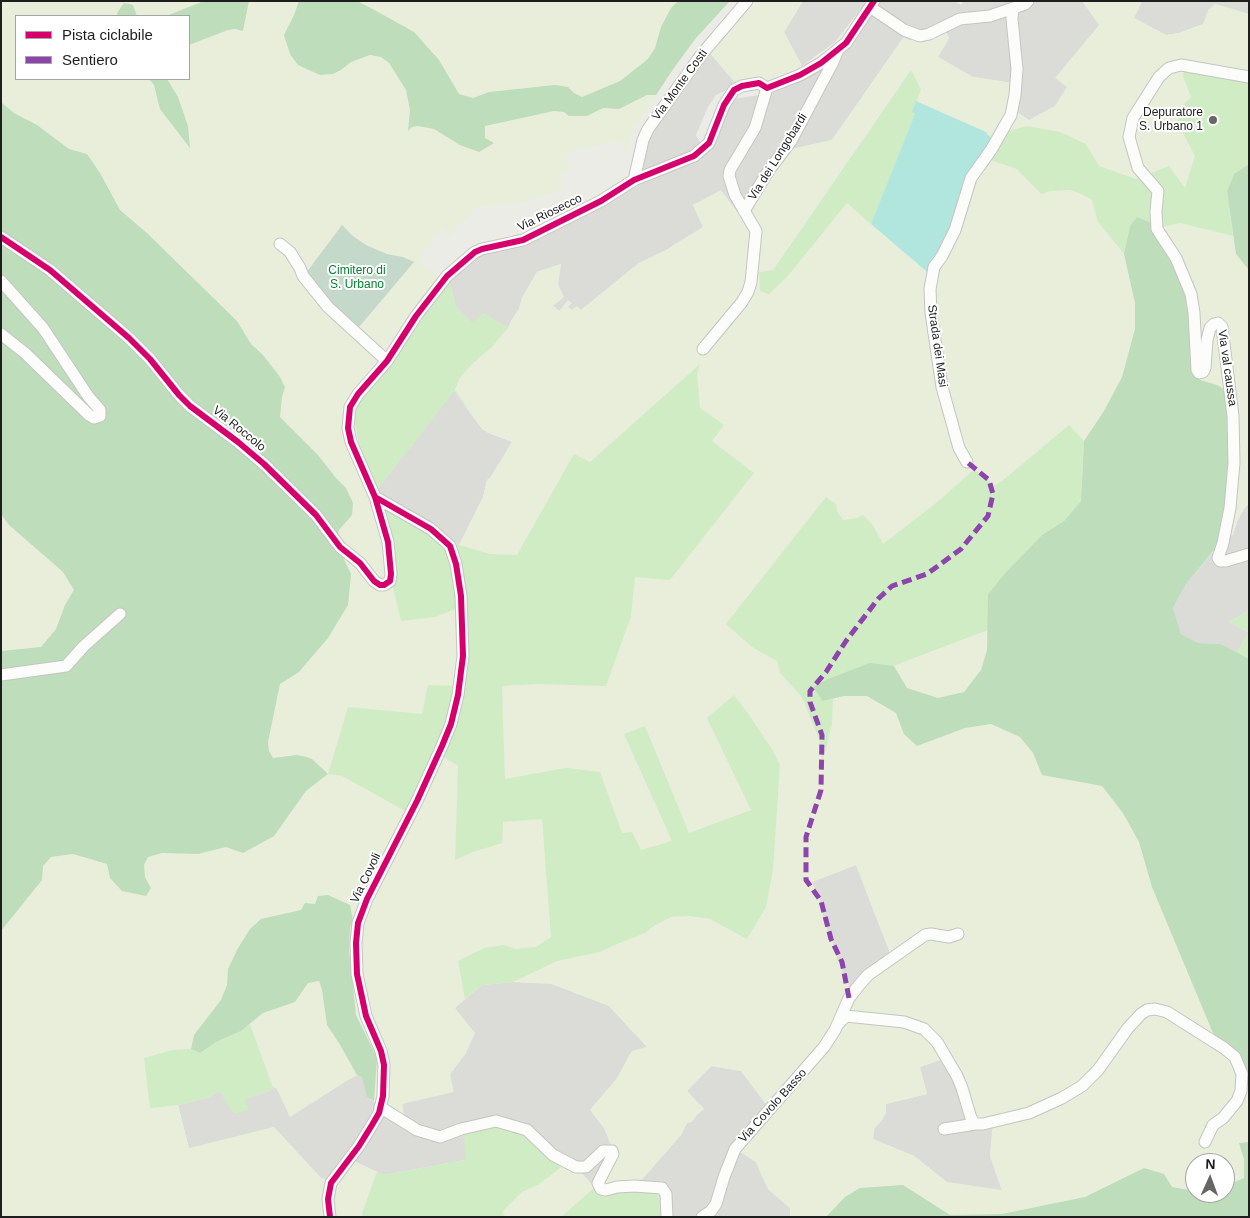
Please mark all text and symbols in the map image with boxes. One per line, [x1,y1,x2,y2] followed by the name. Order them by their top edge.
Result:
[15,15,190,80] legend
[62,26,153,43] text: Pista ciclabile
[649,47,711,123] street label: Via Monte Costi
[62,51,118,68] text: Sentiero
[1139,106,1203,134] place label: Depuratore S. Urbano 1
[745,111,811,203] street label: Via dei Longobardi
[1207,114,1219,126] marker: Depuratore S. Urbano 1
[515,191,585,235] street label: Via Riosecco
[328,264,386,292] park label: Cimitero di S. Urbano
[924,304,950,388] street label: Strada dei Masi
[1215,329,1239,407] street label: Via val caussa
[210,403,268,455] street label: Via Roccolo
[348,851,384,905] street label: Via Covoli
[736,1066,810,1146] street label: Via Covolo Basso
[1185,1153,1235,1203] north arrow
[1205,1156,1216,1172] text: N

